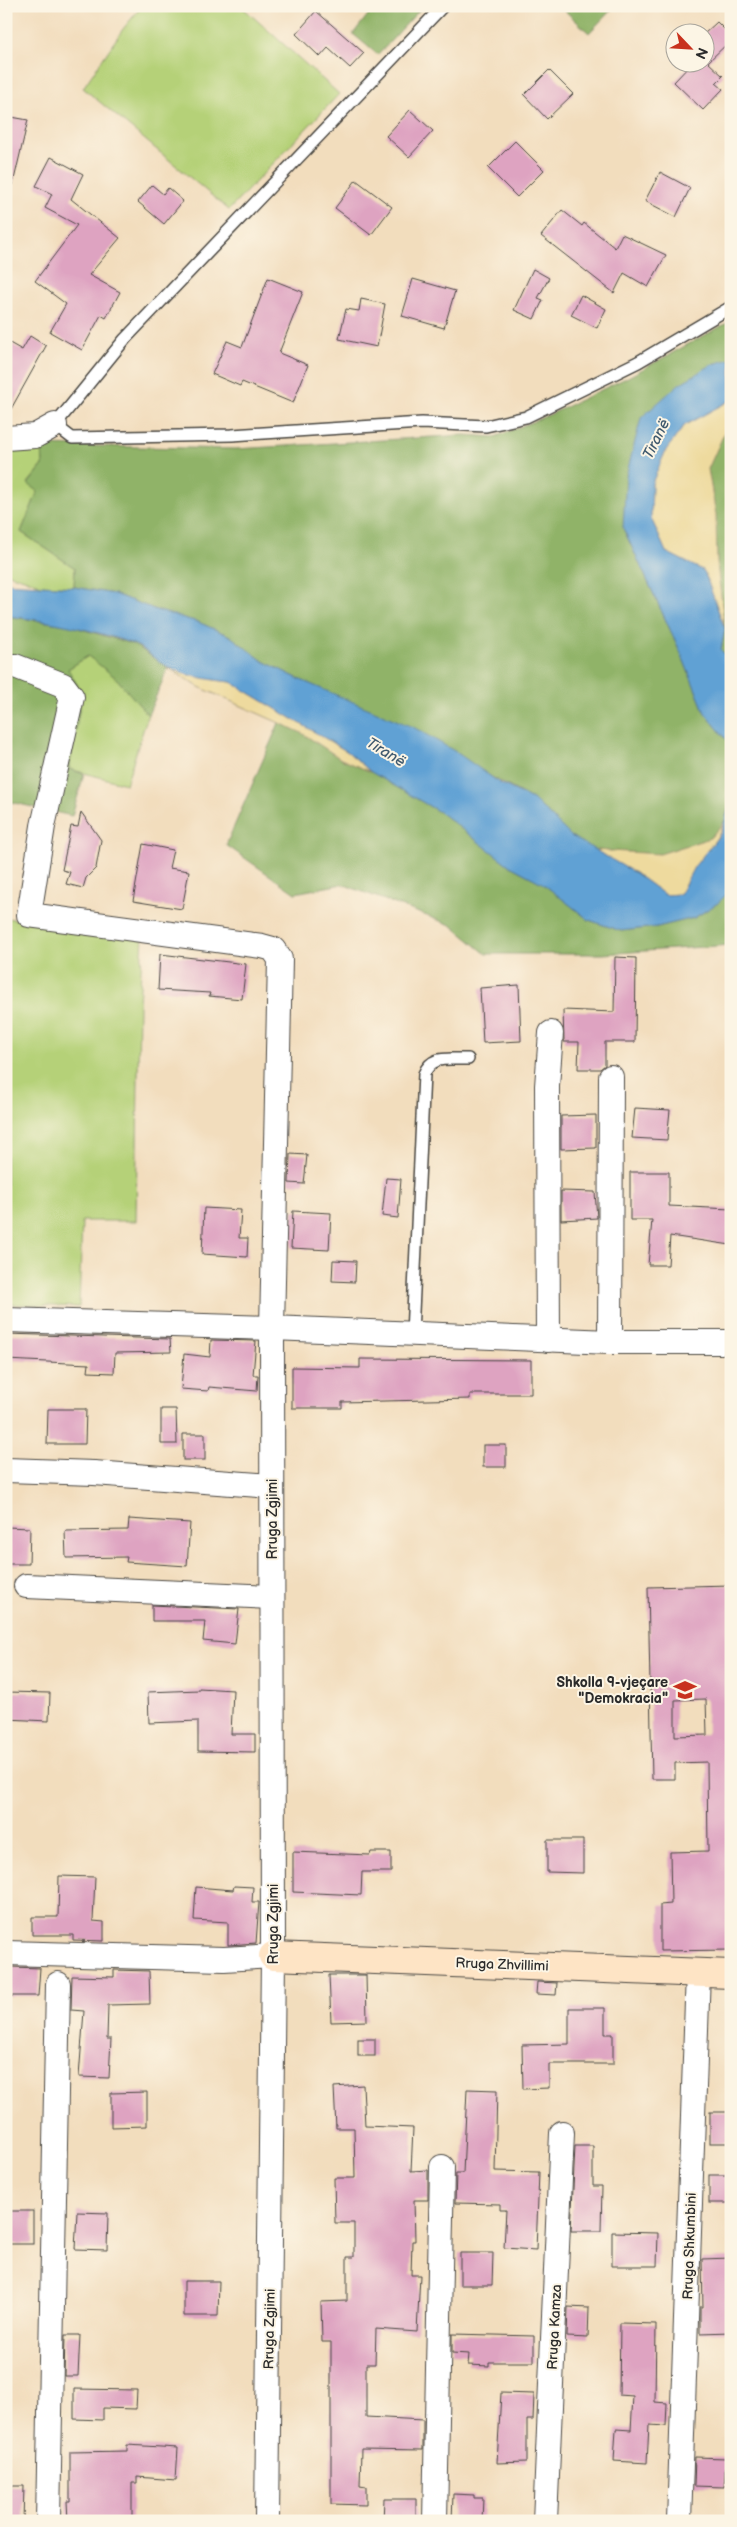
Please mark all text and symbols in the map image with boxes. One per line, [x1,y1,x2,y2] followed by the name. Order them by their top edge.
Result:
[664,22,714,72] north arrow
[691,45,711,62] text: N
[639,416,674,462] water label: Tiranë
[363,733,409,772] water label: Tiranë
[264,1479,281,1559] street label: Rruga Zgjimi
[557,1674,668,1707] place label: Shkolla 9-vjeçare "Demokracia"
[672,1677,698,1703] school or university icon: Shkolla 9-vjeçare "Demokracia"
[265,1884,282,1964] street label: Rruga Zgjimi
[455,1954,549,1975] street label: Rruga Zhvillimi
[679,2192,700,2300] street label: Rruga Shkumbini
[544,2284,565,2370] street label: Rruga Kamza
[260,2288,279,2370] street label: Rruga Zgjimi

